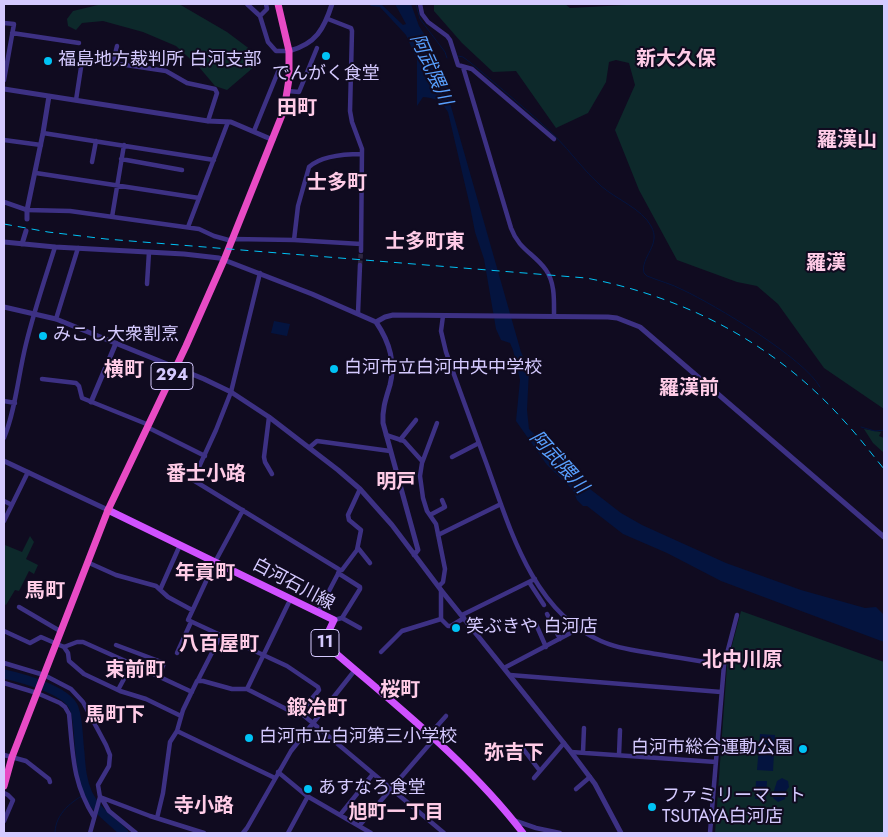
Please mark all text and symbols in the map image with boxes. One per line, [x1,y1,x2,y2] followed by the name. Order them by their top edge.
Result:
[404,31,456,109] water label: 阿武隈川
[636,48,716,72] district label: 新大久保
[58,50,261,72] place label: 福島地方裁判所 白河支部
[320,50,332,62] marker: でんがく食堂
[42,55,54,67] marker: 福島地方裁判所 白河支部
[272,64,380,86] place label: でんがく食堂
[277,97,317,121] district label: 田町
[817,129,877,153] district label: 羅漢山
[307,172,367,196] district label: 士多町
[385,231,465,255] district label: 士多町東
[806,252,846,276] district label: 羅漢
[53,325,179,347] place label: みこし大衆割烹
[37,330,49,342] marker: みこし大衆割烹
[344,358,542,380] place label: 白河市立白河中央中学校
[104,359,144,383] district label: 横町
[151,362,193,390] road number: 294
[328,363,340,375] marker: 白河市立白河中央中学校
[659,377,719,401] district label: 羅漢前
[524,427,592,499] water label: 阿武隈川
[166,463,246,487] district label: 番士小路
[376,471,416,495] district label: 明戸
[248,554,338,616] street label: 白河石川線
[175,562,235,586] district label: 年貢町
[25,580,65,604] district label: 馬町
[466,617,597,639] place label: 笑ぶきや 白河店
[450,622,462,634] marker: 笑ぶきや 白河店
[311,630,339,656] road number: 11
[179,633,259,657] district label: 八百屋町
[702,649,782,673] district label: 北中川原
[105,659,165,683] district label: 束前町
[380,679,420,703] district label: 桜町
[287,697,347,721] district label: 鍛冶町
[85,704,145,728] district label: 馬町下
[259,727,457,749] place label: 白河市立白河第三小学校
[243,732,255,744] marker: 白河市立白河第三小学校
[631,738,793,760] place label: 白河市総合運動公園
[484,742,544,766] district label: 弥吉下
[797,743,809,755] marker: 白河市総合運動公園
[318,778,426,800] place label: あすなろ食堂
[302,783,314,795] marker: あすなろ食堂
[662,786,806,829] place label: ファミリーマート TSUTAYA白河店
[174,795,234,819] district label: 寺小路
[646,801,658,813] marker: ファミリーマート TSUTAYA白河店
[349,802,443,824] district label: 旭町一丁目

